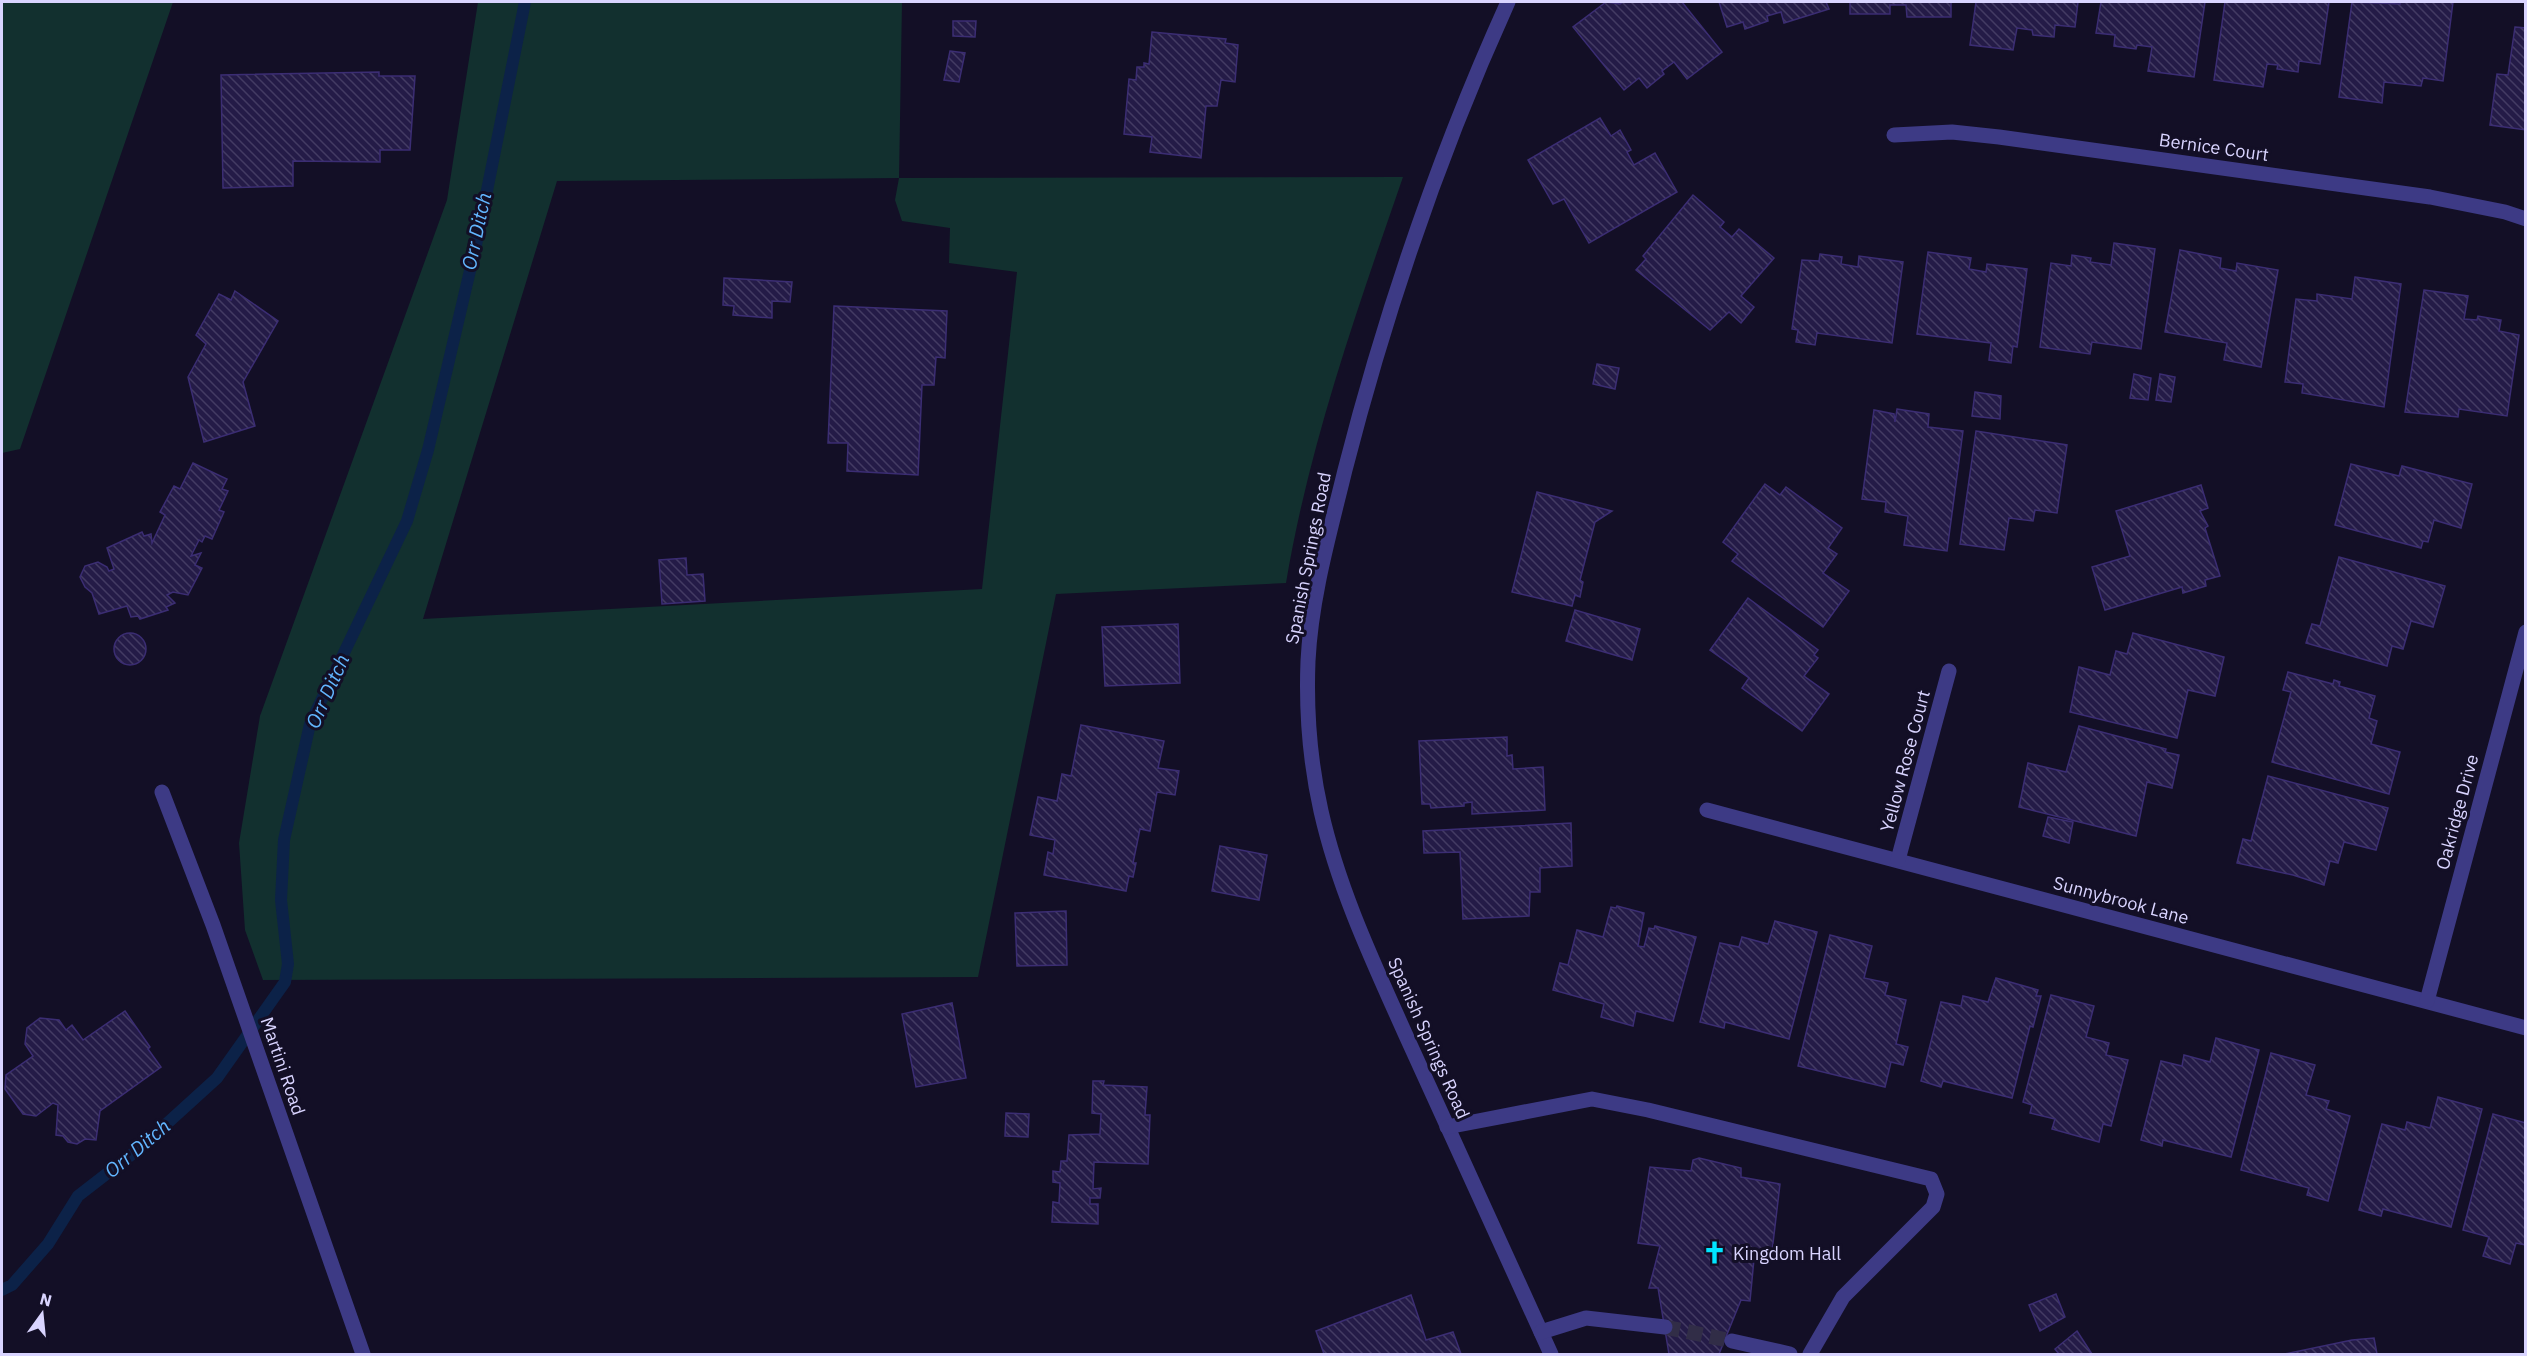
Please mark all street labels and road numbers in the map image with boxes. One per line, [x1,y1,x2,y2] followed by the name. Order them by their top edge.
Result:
[2158,128,2270,166] street label: Bernice Court
[1280,470,1336,646] street label: Spanish Springs Road
[1875,687,1935,835] street label: Yellow Rose Court
[2431,752,2483,872] street label: Oakridge Drive
[2051,871,2191,929] street label: Sunnybrook Lane
[1383,954,1475,1122] street label: Spanish Springs Road
[256,1014,310,1118] street label: Martini Road

